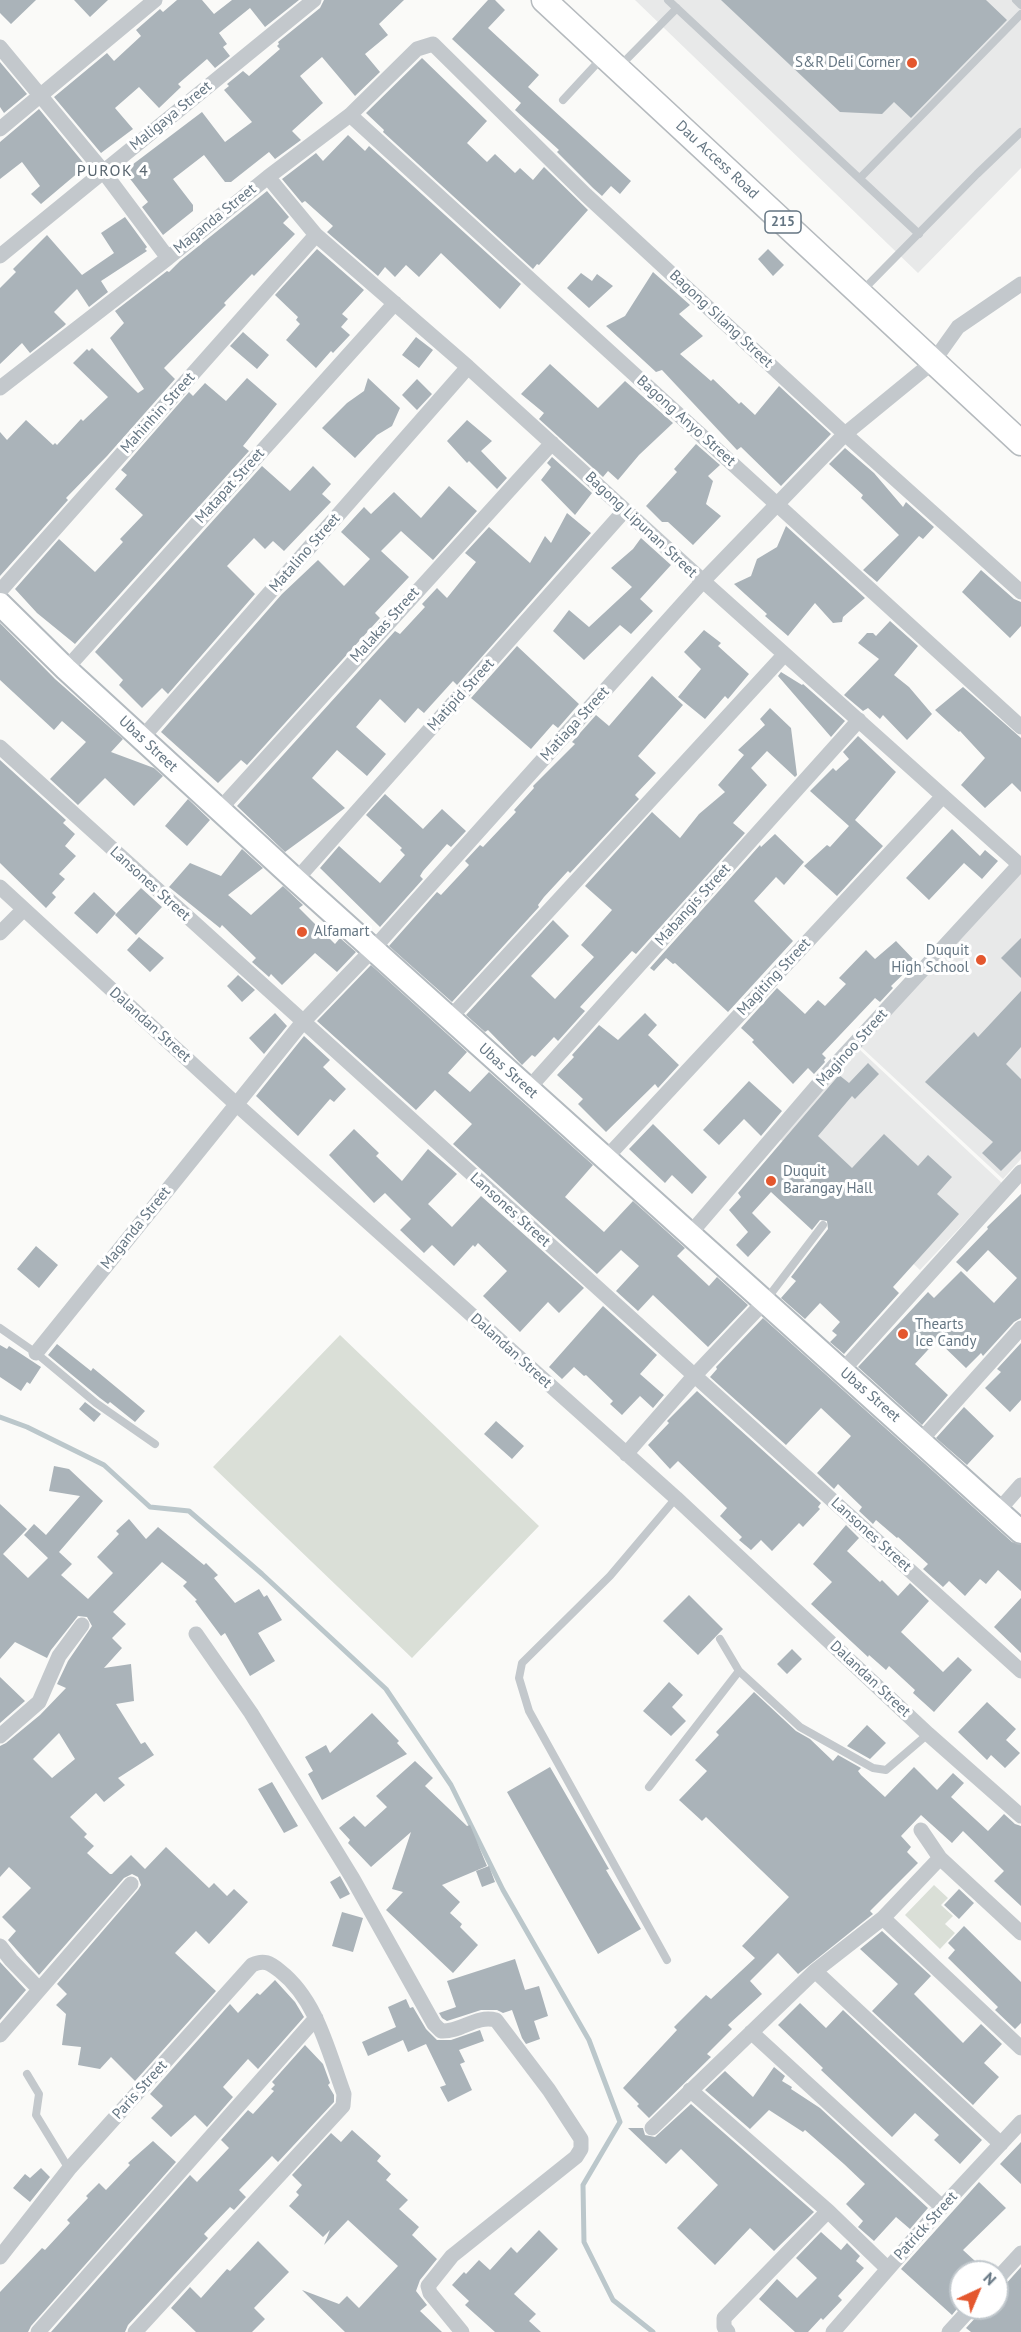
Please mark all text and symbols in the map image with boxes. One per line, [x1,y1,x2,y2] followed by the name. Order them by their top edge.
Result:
[795,54,900,72] place label: S&R Deli Corner
[905,56,919,70] marker: S&R Deli Corner
[127,78,215,154] street label: Maligaya Street
[672,117,762,203] street label: Dau Access Road
[77,161,149,181] district label: PUROK 4
[170,180,260,258] street label: Maganda Street
[765,211,801,233] road number: 215
[666,266,776,372] street label: Bagong Silang Street
[117,369,199,457] street label: Mahinhin Street
[633,372,739,470] street label: Bagong Anyo Street
[192,445,268,527] street label: Matapat Street
[581,468,701,582] street label: Bagong Lipunan Street
[266,510,344,596] street label: Matalino Street
[347,584,423,666] street label: Malakas Street
[424,655,498,735] street label: Matipid Street
[537,683,613,765] street label: Matiaga Street
[115,712,181,776] street label: Ubas Street
[106,843,194,925] street label: Lansones Street
[652,860,734,950] street label: Mabangis Street
[314,923,370,941] place label: Alfamart
[295,925,309,939] marker: Alfamart
[734,935,814,1019] street label: Magiting Street
[891,942,969,977] place label: Duquit High School
[974,953,988,967] marker: Duquit High School
[106,984,194,1066] street label: Dalandan Street
[813,1006,891,1090] street label: Maginoo Street
[475,1040,541,1102] street label: Ubas Street
[783,1163,873,1198] place label: Duquit Barangay Hall
[466,1169,554,1251] street label: Lansones Street
[764,1174,778,1188] marker: Duquit Barangay Hall
[97,1183,175,1273] street label: Maganda Street
[467,1310,555,1392] street label: Dalandan Street
[915,1316,976,1351] place label: Thearts Ice Candy
[896,1327,910,1341] marker: Thearts Ice Candy
[836,1364,904,1426] street label: Ubas Street
[827,1494,915,1576] street label: Lansones Street
[826,1637,914,1721] street label: Dalandan Street
[109,2057,171,2123] street label: Paris Street
[891,2188,961,2264] street label: Patrick Street
[949,2260,1009,2320] north arrow
[979,2268,1001,2289] text: N

